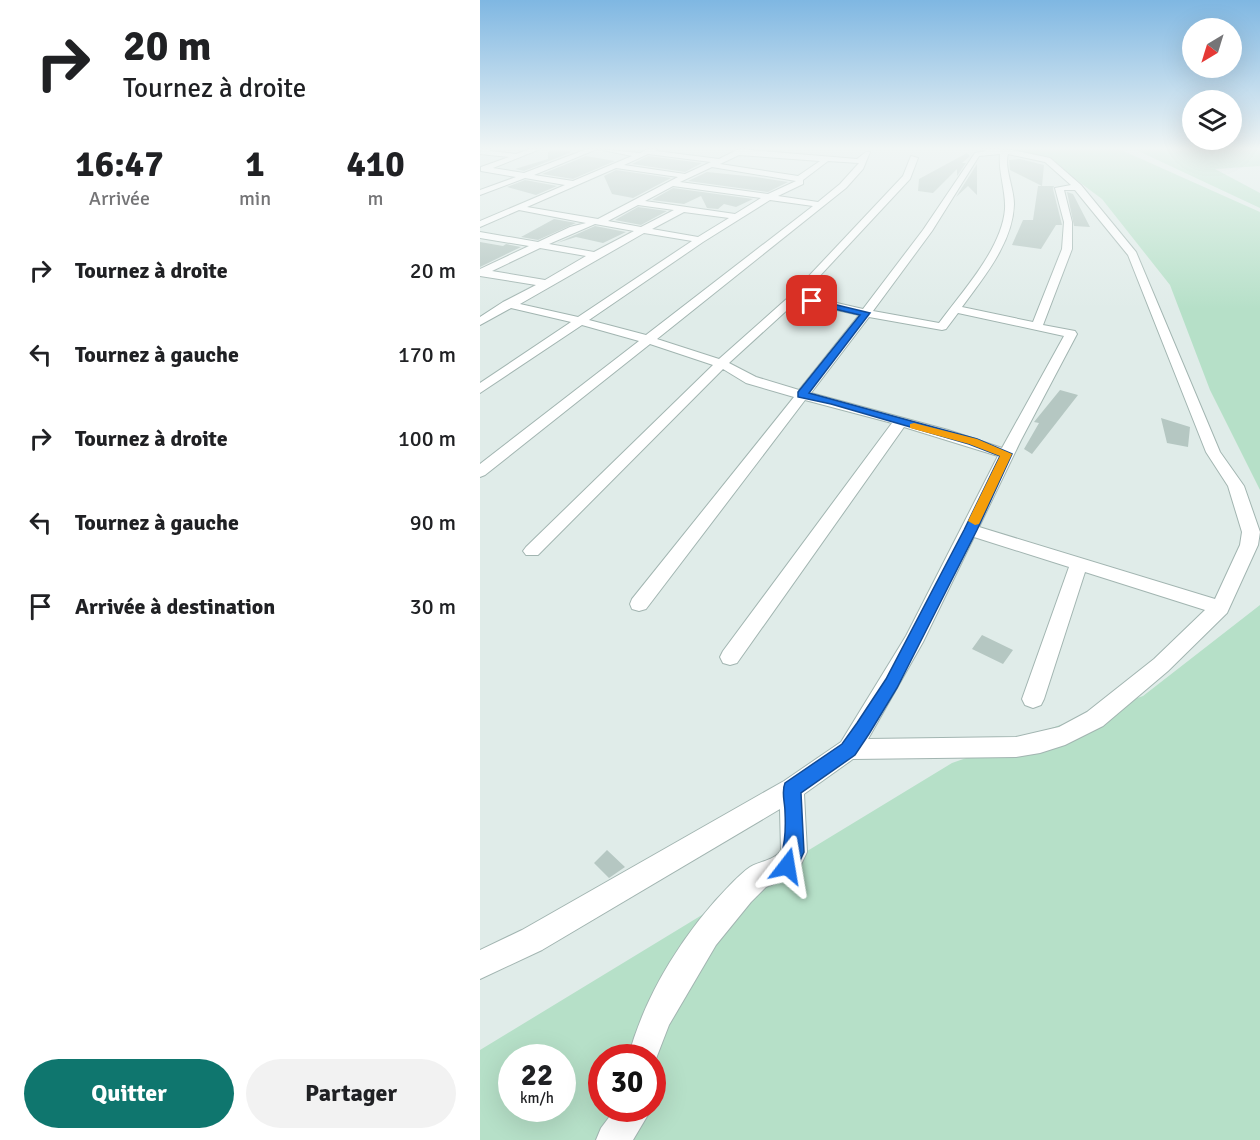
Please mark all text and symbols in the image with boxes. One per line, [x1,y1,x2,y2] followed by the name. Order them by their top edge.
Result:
[1182,18,1242,78] north arrow
[1182,18,1242,150] map controls
[123,21,212,72] text: 20 m
[24,24,102,102] icon: right
[123,72,306,105] text: Tournez à droite
[1182,90,1242,150] button: layers
[75,142,164,187] text: 16:47
[245,142,265,187] text: 1
[346,142,405,187] text: 410
[89,186,150,211] text: Arrivée
[239,186,271,211] text: min
[368,186,384,211] text: m
[24,254,57,287] icon: right
[75,257,228,284] text: Tournez à droite
[410,257,456,284] text: 20 m
[786,275,837,326] pin
[795,284,828,317] icon: arrive
[24,338,57,371] icon: left
[75,341,239,368] text: Tournez à gauche
[398,341,456,368] text: 170 m
[24,422,57,455] icon: right
[75,425,228,452] text: Tournez à droite
[398,425,456,452] text: 100 m
[24,506,57,539] icon: left
[75,509,239,536] text: Tournez à gauche
[410,509,456,536] text: 90 m
[24,590,57,623] icon: arrive
[75,593,275,620] text: Arrivée à destination
[410,593,456,620] text: 30 m
[755,834,819,898] position arrow
[588,1044,666,1122] speed limit sign: 30
[521,1057,553,1094] text: 22
[24,1059,234,1128] button: Quitter
[246,1059,456,1128] button: Partager
[520,1089,554,1107] text: km/h

